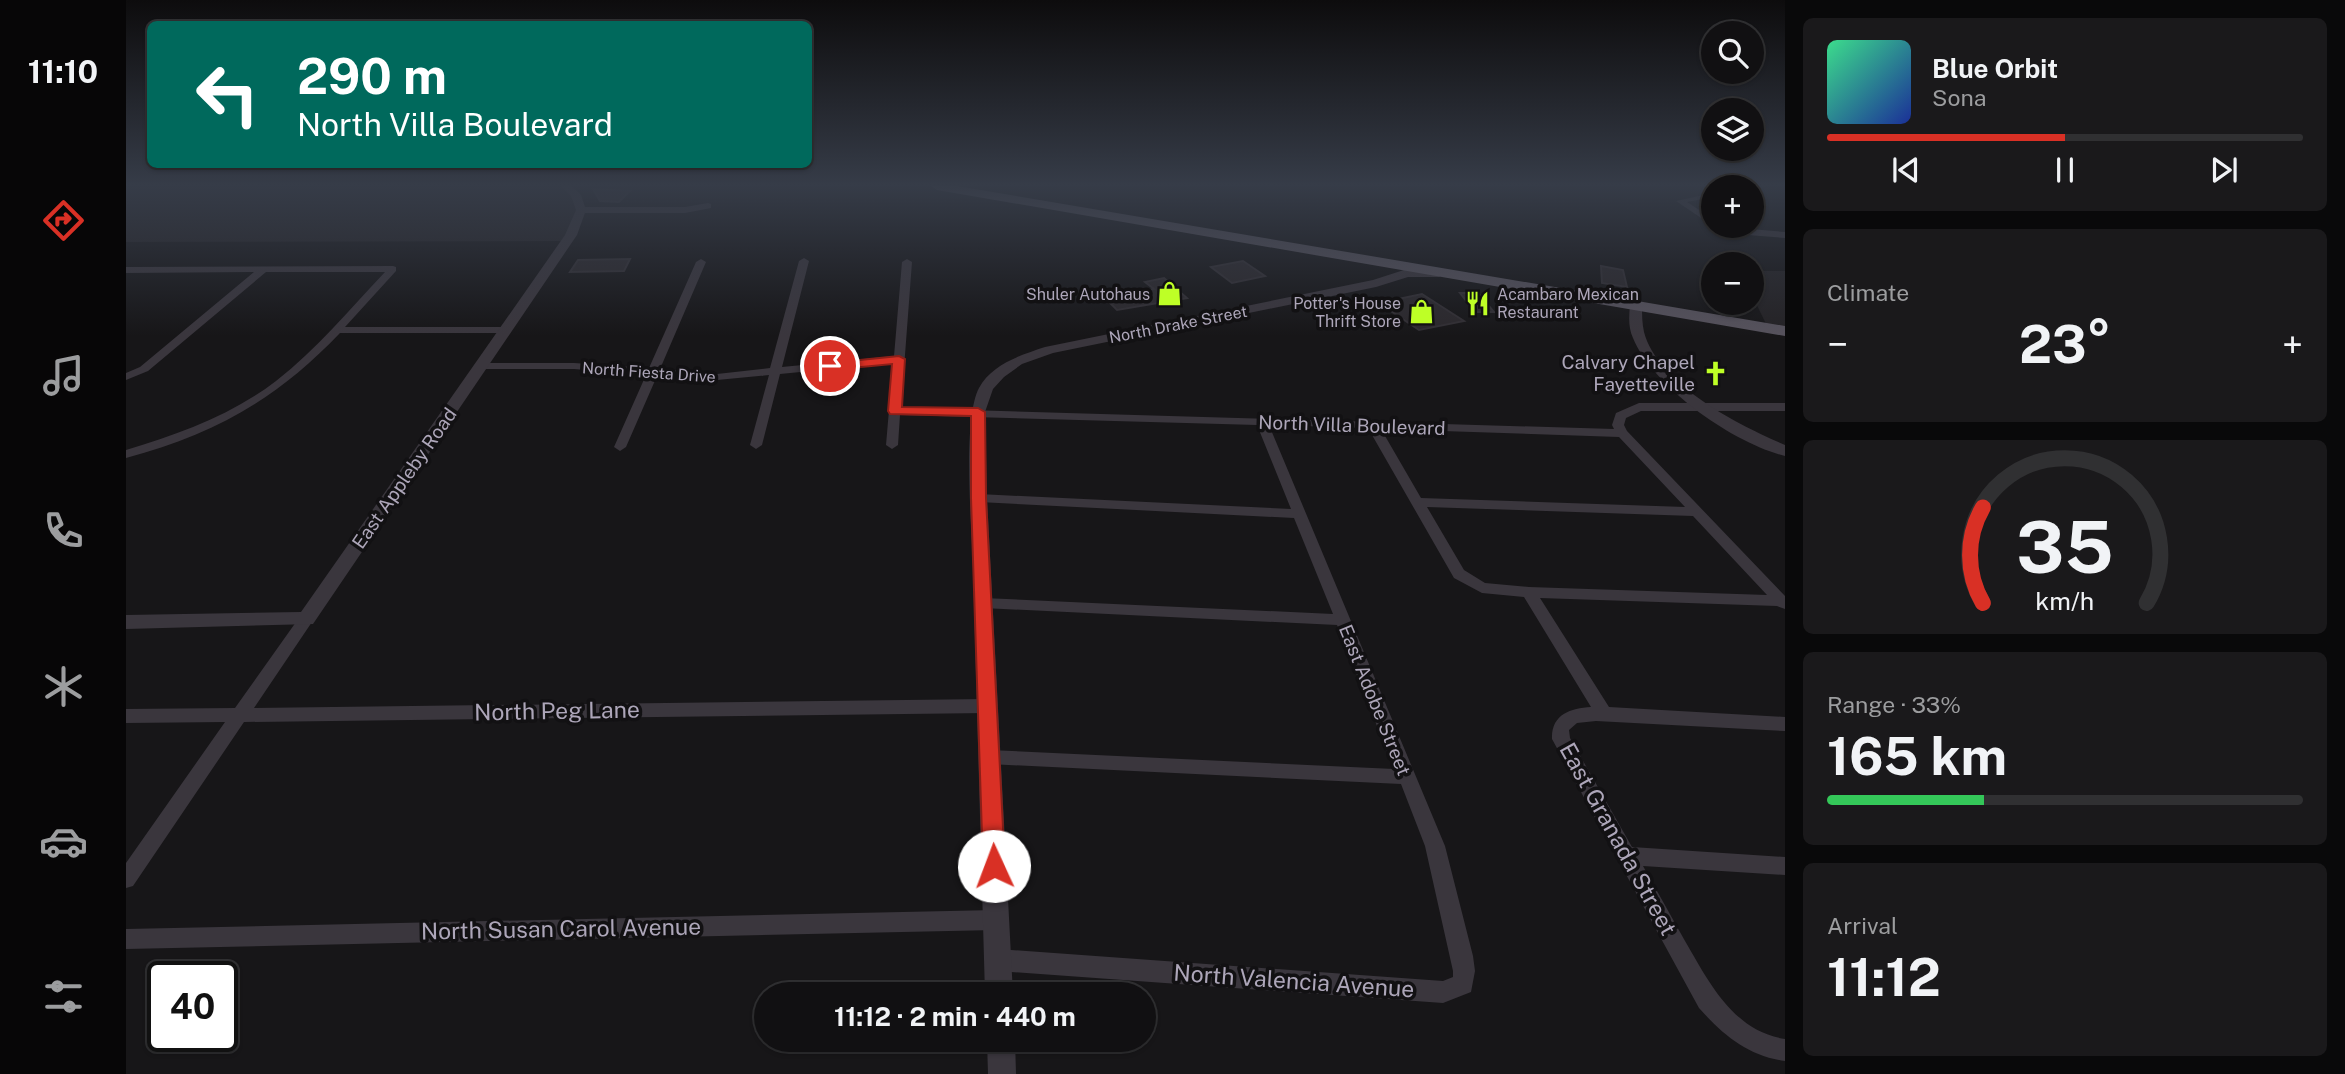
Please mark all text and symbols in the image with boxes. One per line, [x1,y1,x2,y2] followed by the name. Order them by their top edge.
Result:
[1701,21,1764,315] map controls
[1701,21,1764,84] button: search
[297,47,447,105] text: 290 m
[182,49,273,140] icon: left
[28,53,98,90] text: 11:10
[1932,53,2058,84] text: Blue Orbit
[1932,84,1986,111] text: Sona
[1701,98,1764,161] button: layers
[297,106,613,143] text: North Villa Boulevard
[1887,151,1925,189] icon: previous
[2046,151,2084,189] icon: pause
[2205,151,2243,189] icon: next
[1701,175,1764,238] button: +
[39,196,88,245] icon: directions
[1701,252,1764,315] button: −
[1827,279,1909,306] text: Climate
[1156,280,1184,308] shop icon: Shuler Autohaus
[1026,285,1150,304] place label: Shuler Autohaus
[1497,285,1639,322] place label: Acambaro Mexican Restaurant
[1463,289,1491,317] restaurant icon: Acambaro Mexican Restaurant
[1293,294,1401,331] place label: Potter's House Thrift Store
[1407,298,1435,326] shop icon: Potter's House Thrift Store
[1107,302,1249,347] street label: North Drake Street
[2019,314,2111,375] text: 23°
[1827,322,1848,367] text: −
[2282,322,2303,367] text: +
[800,336,860,396] pin
[811,347,849,385] icon: arrive
[39,351,88,400] icon: music
[1562,351,1695,395] place label: Calvary Chapel Fayetteville
[581,358,716,387] street label: North Fiesta Drive
[1701,359,1729,387] church icon: Calvary Chapel Fayetteville
[347,403,461,553] street label: East Appleby Road
[1258,411,1446,439] street label: North Villa Boulevard
[2016,504,2114,589] text: 35
[39,506,88,555] icon: phone
[2036,586,2094,616] text: km/h
[1335,621,1415,779] street label: East Adobe Street
[39,662,88,711] icon: climate
[1827,691,1961,718] text: Range · 33%
[474,696,640,725] street label: North Peg Lane
[1827,726,2007,787] text: 165 km
[1554,738,1683,940] street label: East Granada Street
[39,817,88,866] icon: car
[957,829,1031,903] position arrow
[1827,912,1898,939] text: Arrival
[421,913,701,944] street label: North Susan Carol Avenue
[1827,947,1941,1008] text: 11:12
[1173,959,1415,1002] street label: North Valencia Avenue
[147,961,238,1052] speed limit sign: 40
[39,972,88,1021] icon: filters
[834,1001,1076,1032] text: 11:12 · 2 min · 440 m

